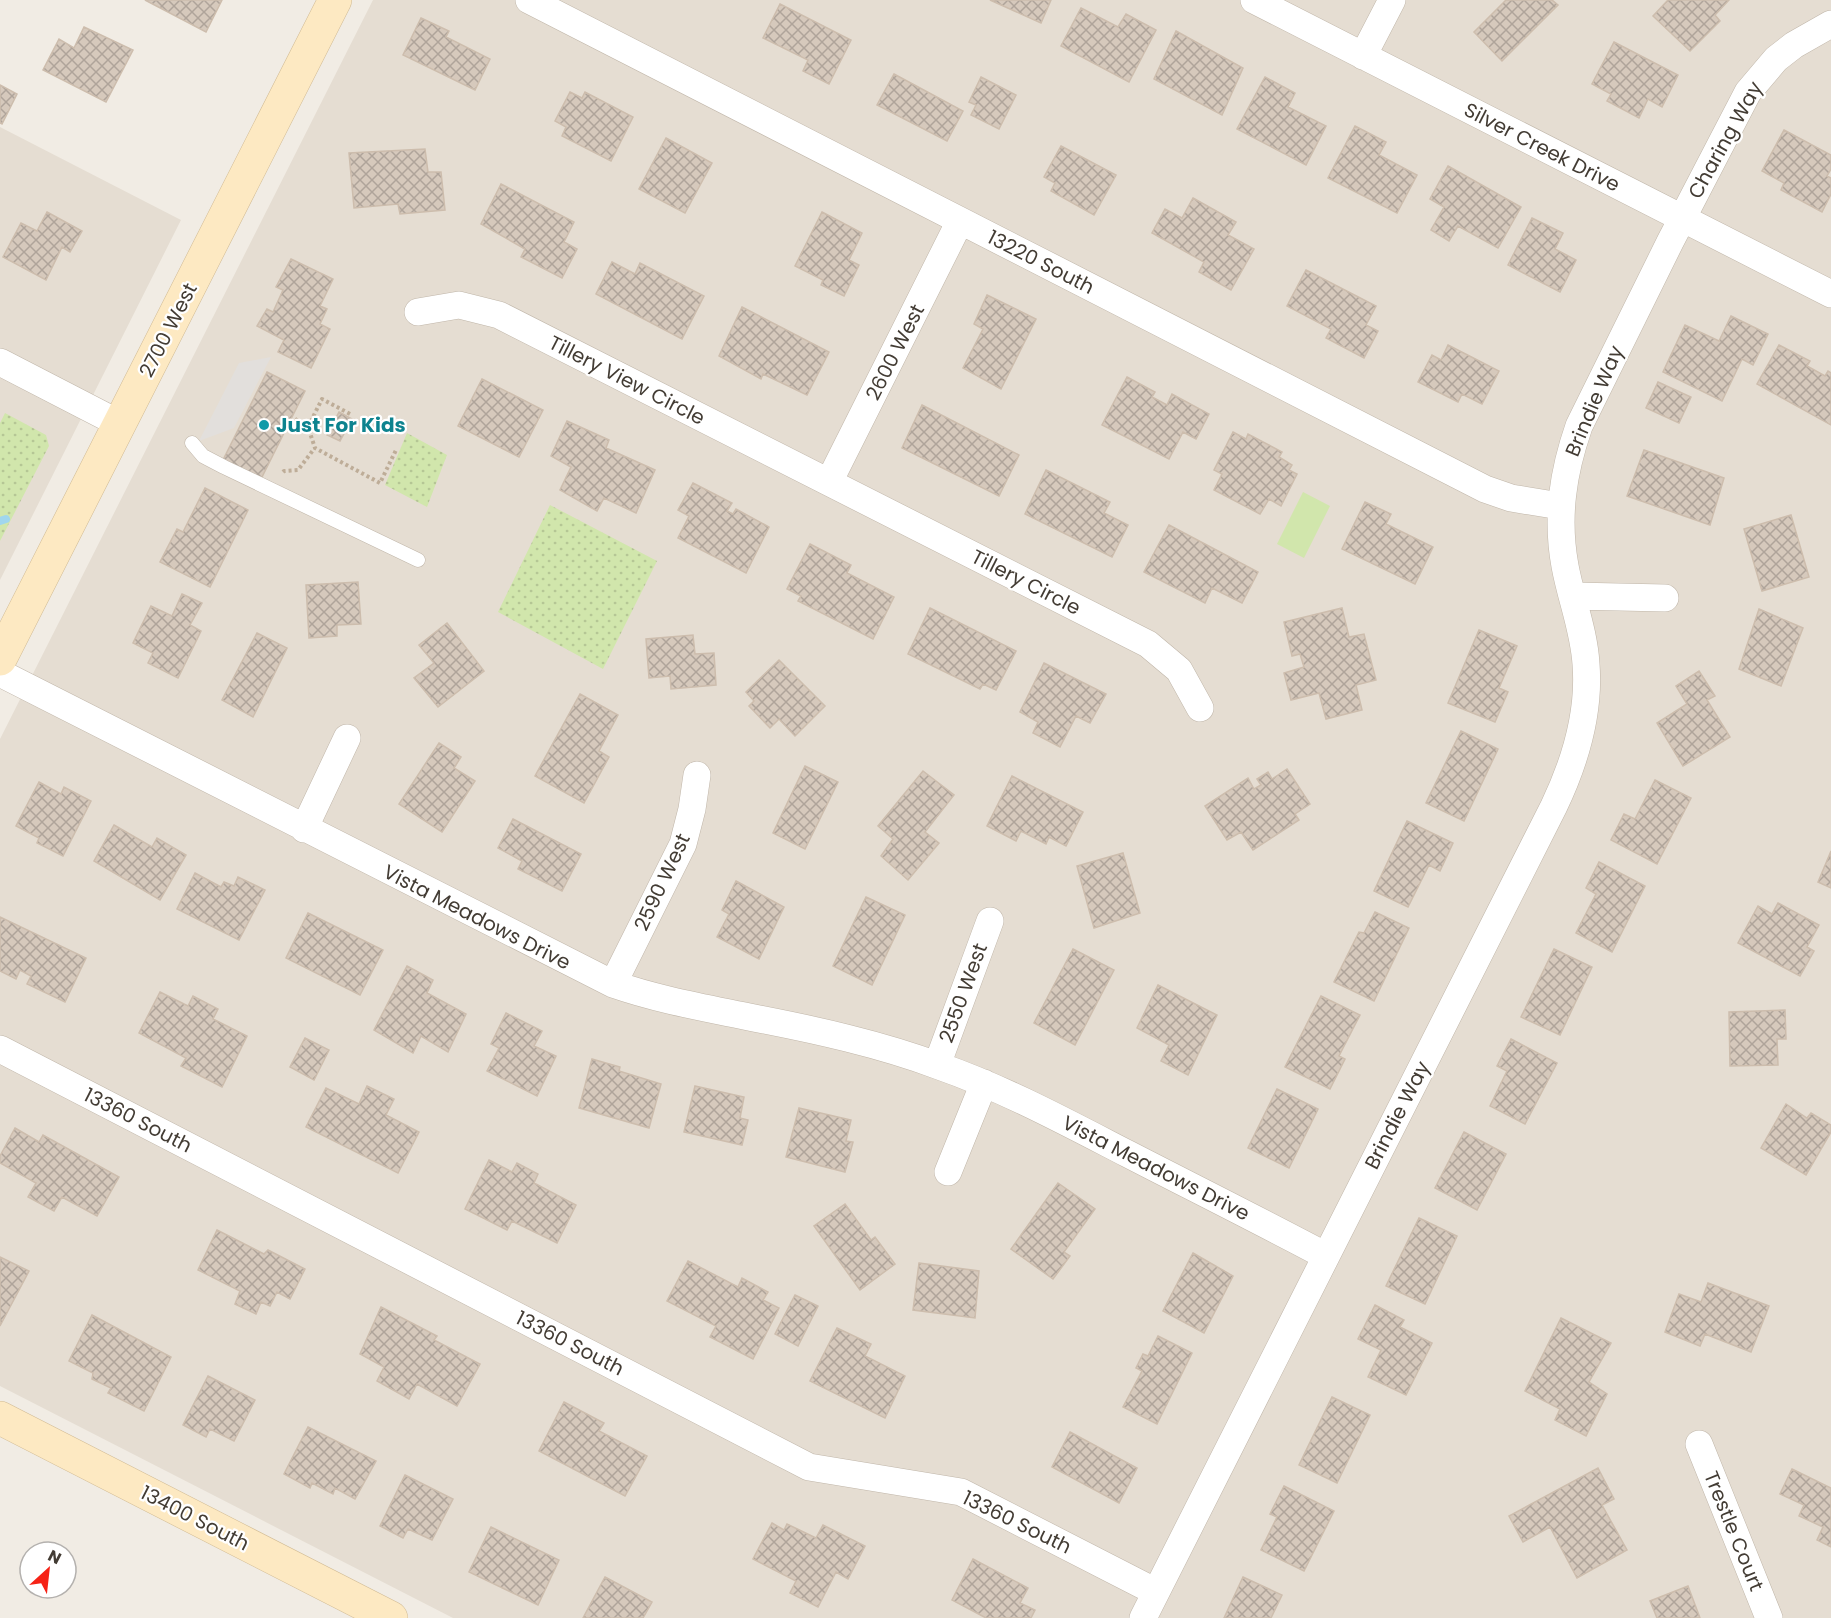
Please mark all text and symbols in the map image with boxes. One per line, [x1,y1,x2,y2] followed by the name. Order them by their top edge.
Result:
[1681,76,1769,204] street label: Charing Way
[1459,96,1625,198] street label: Silver Creek Drive
[983,223,1099,301] street label: 13220 South
[132,278,204,382] street label: 2700 West
[859,299,931,405] street label: 2600 West
[544,329,710,431] street label: Tillery View Circle
[1558,341,1630,461] street label: Brindie Way
[276,411,406,439] place label: Just For Kids
[257,418,271,432] marker: Just For Kids
[966,542,1086,622] street label: Tillery Circle
[627,829,697,935] street label: 2590 West
[379,858,575,976] street label: Vista Meadows Drive
[932,939,994,1047] street label: 2550 West
[1358,1056,1436,1174] street label: Brindie Way
[79,1081,197,1159] street label: 13360 South
[1058,1109,1254,1227] street label: Vista Meadows Drive
[511,1304,629,1382] street label: 13360 South
[1697,1467,1771,1595] street label: Trestle Court
[136,1479,254,1557] street label: 13400 South
[958,1484,1076,1560] street label: 13360 South
[18,1540,78,1600] north arrow
[44,1544,65,1570] text: N

